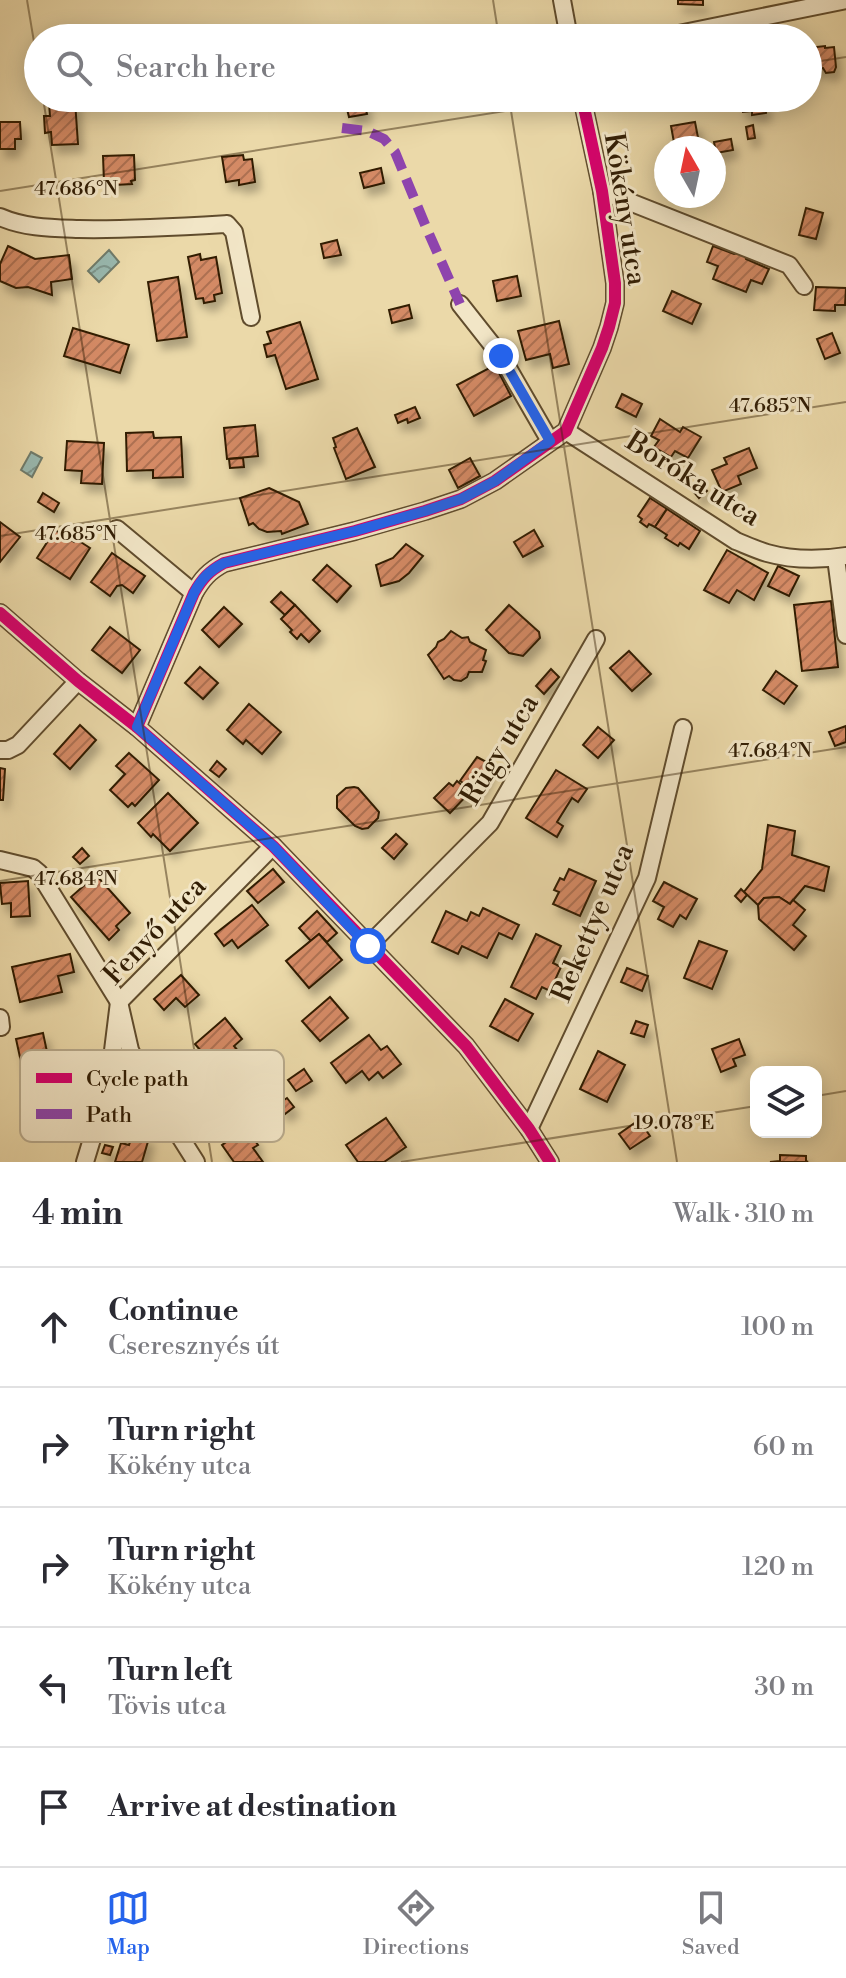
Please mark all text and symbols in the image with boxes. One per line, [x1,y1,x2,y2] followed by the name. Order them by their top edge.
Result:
[24,24,822,112] search box
[52,46,96,90] icon: search
[116,49,276,87] text: Search here
[596,130,654,289] street label: Kökény utca
[654,136,726,208] north arrow
[34,177,118,202] text: 47.686°N
[483,338,519,374] route end
[729,394,811,419] text: 47.685°N
[618,423,768,535] street label: Boróka utca
[35,522,117,547] text: 47.685°N
[453,688,547,812] street label: Rügy utca
[728,739,812,764] text: 47.684°N
[544,838,642,1007] street label: Rekettye utca
[34,867,118,892] text: 47.684°N
[96,869,215,992] street label: Fenyő utca
[350,928,386,964] route start
[20,1050,284,1142] legend
[86,1066,189,1093] text: Cycle path
[750,1066,822,1138] map controls
[750,1066,822,1138] button: layers
[86,1102,132,1129] text: Path
[634,1111,714,1136] text: 19.078°E
[32,1193,123,1235] text: 4 min
[673,1198,814,1230] text: Walk · 310 m
[108,1292,239,1330] text: Continue
[32,1305,76,1349] icon: ahead
[741,1311,814,1343] text: 100 m
[108,1330,280,1362] text: Cseresznyés út
[108,1412,255,1450] text: Turn right
[32,1425,76,1469] icon: right
[753,1431,814,1463] text: 60 m
[108,1450,251,1482] text: Kökény utca
[108,1532,255,1570] text: Turn right
[32,1545,76,1589] icon: right
[742,1551,814,1583] text: 120 m
[108,1570,251,1602] text: Kökény utca
[108,1652,232,1690] text: Turn left
[32,1665,76,1709] icon: left
[754,1671,814,1703] text: 30 m
[108,1690,226,1722] text: Tövis utca
[32,1785,76,1829] icon: arrive
[108,1788,397,1826] text: Arrive at destination
[106,1886,150,1961] tab: Map
[363,1886,469,1961] tab: Directions
[682,1886,740,1961] tab: Saved

